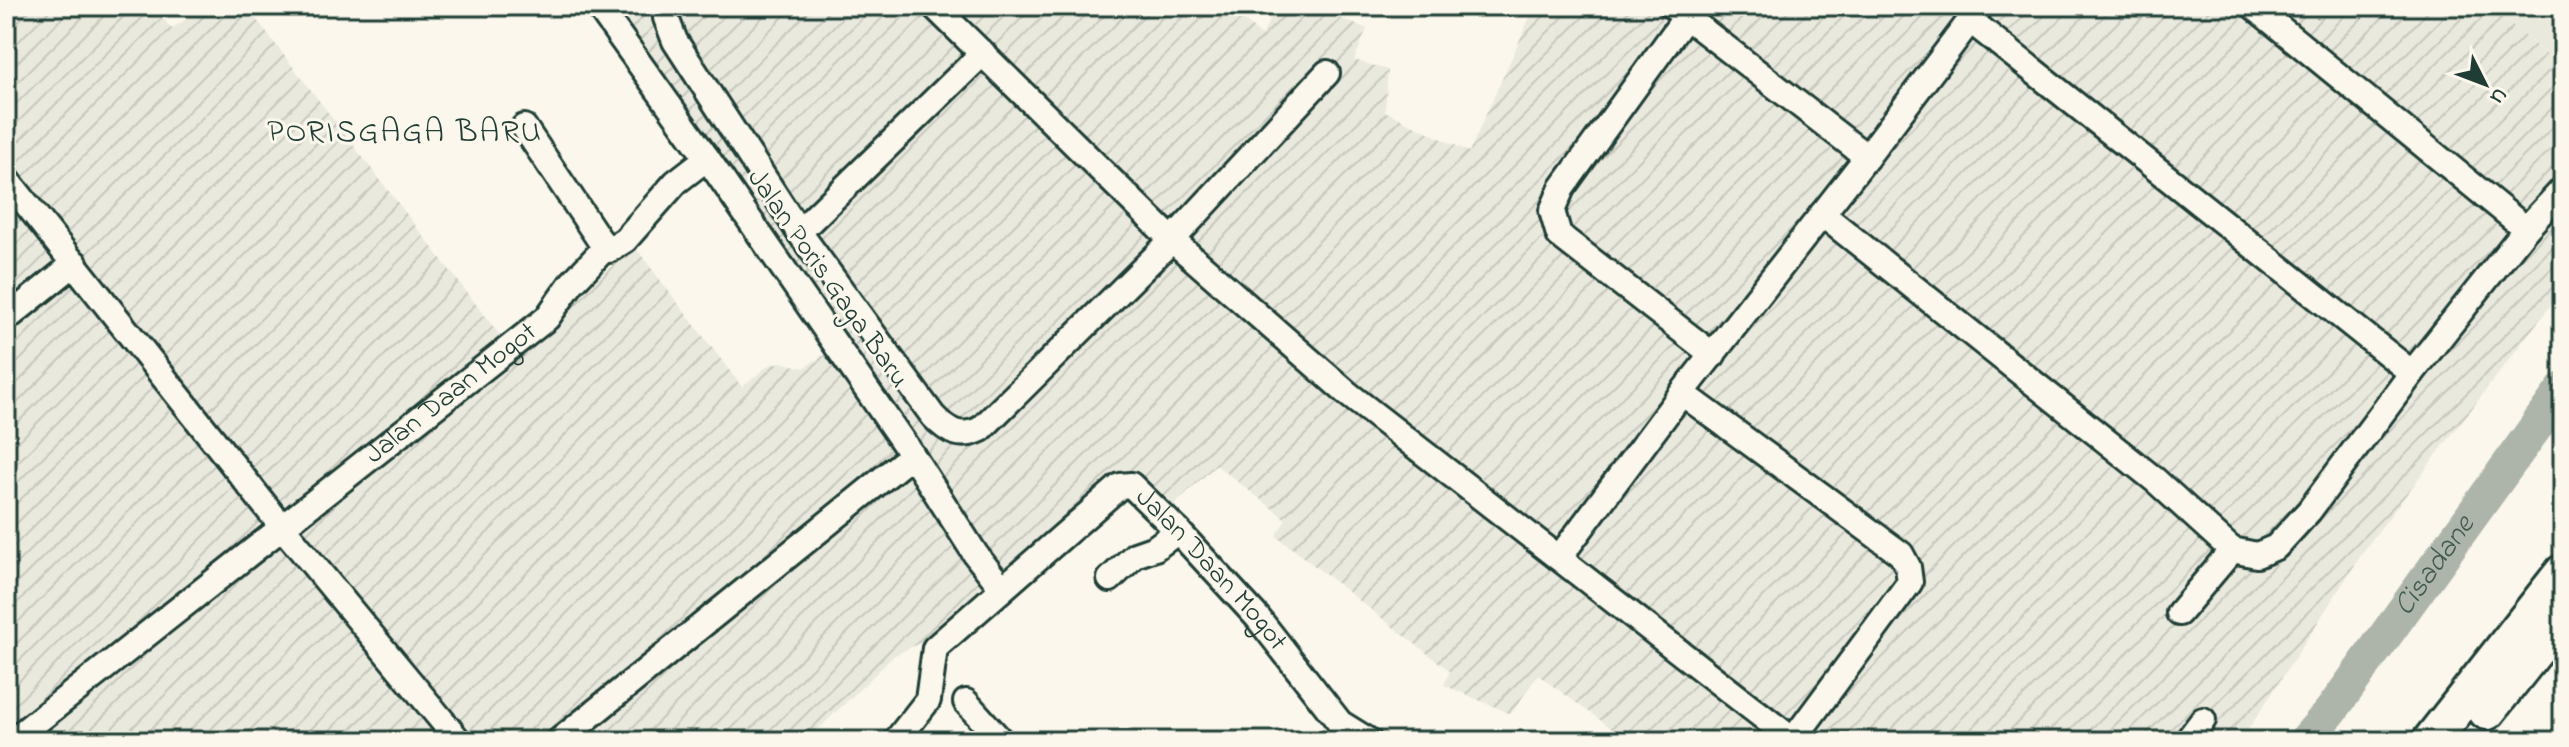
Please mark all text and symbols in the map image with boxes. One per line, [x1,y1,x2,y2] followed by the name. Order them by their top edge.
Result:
[2445,44,2525,124] north arrow
[2481,80,2514,111] text: U
[267,110,543,157] district label: PORISGAGA BARU
[736,161,918,397] street label: Jalan Poris Gaga Baru
[356,313,546,475] street label: Jalan Daan Mogot
[1125,479,1297,660] street label: Jalan Daan Mogot
[2384,506,2488,626] water label: Cisadane

